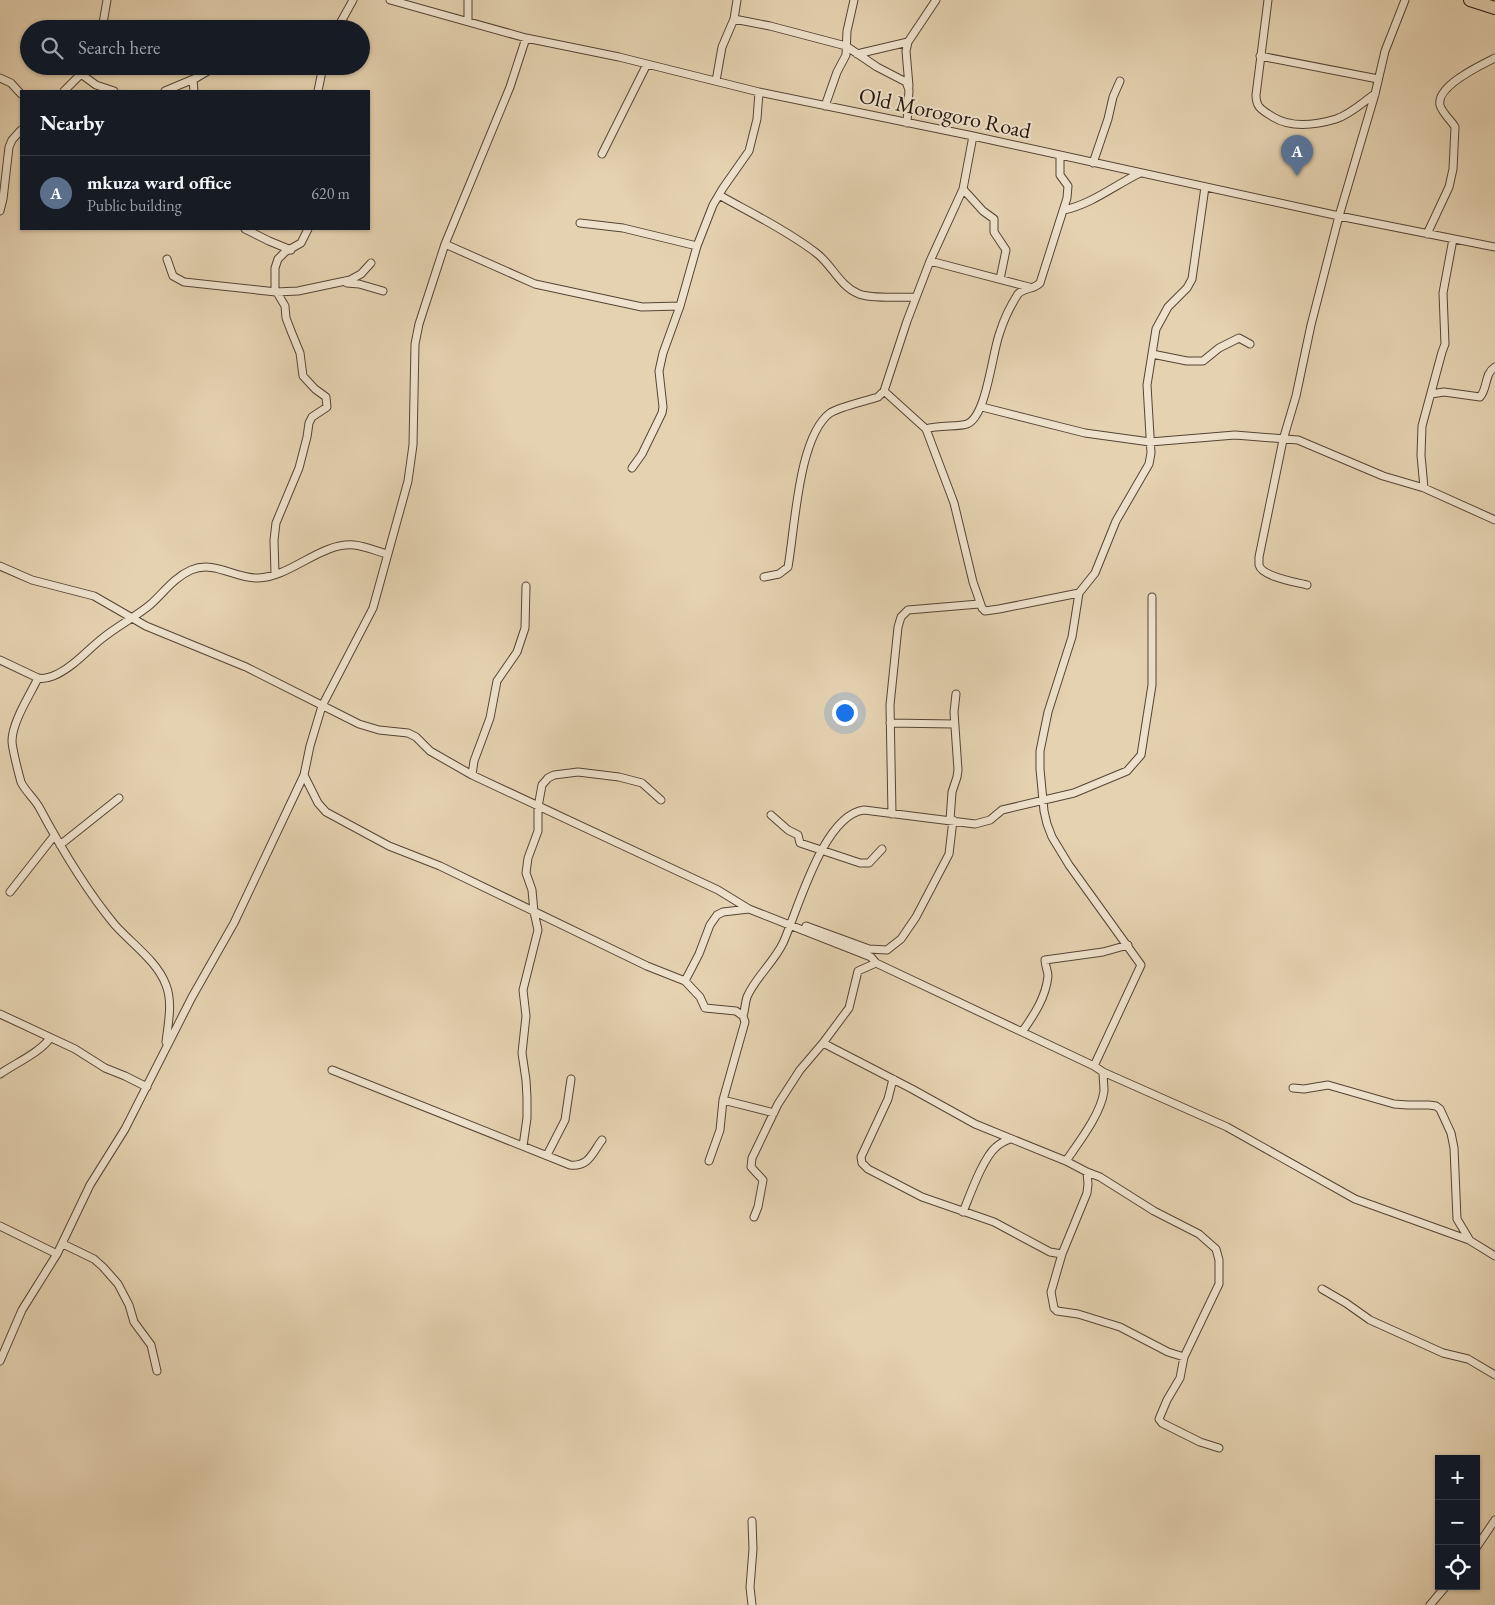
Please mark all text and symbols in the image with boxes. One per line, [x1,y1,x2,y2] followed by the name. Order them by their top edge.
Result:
[20,20,370,75] search box
[38,34,66,62] icon: search
[78,35,160,60] text: Search here
[856,81,1035,146] street label: Old Morogoro Road
[40,109,104,136] text: Nearby
[1281,135,1313,176] pin: A
[87,170,231,195] text: mkuza ward office
[50,183,62,204] text: A
[311,183,350,204] text: 620 m
[87,195,182,216] text: Public building
[832,700,858,726] your location
[1435,1455,1480,1590] map controls
[1435,1455,1480,1500] button: +
[1435,1500,1480,1545] button: −
[1435,1545,1480,1590] button: locate

